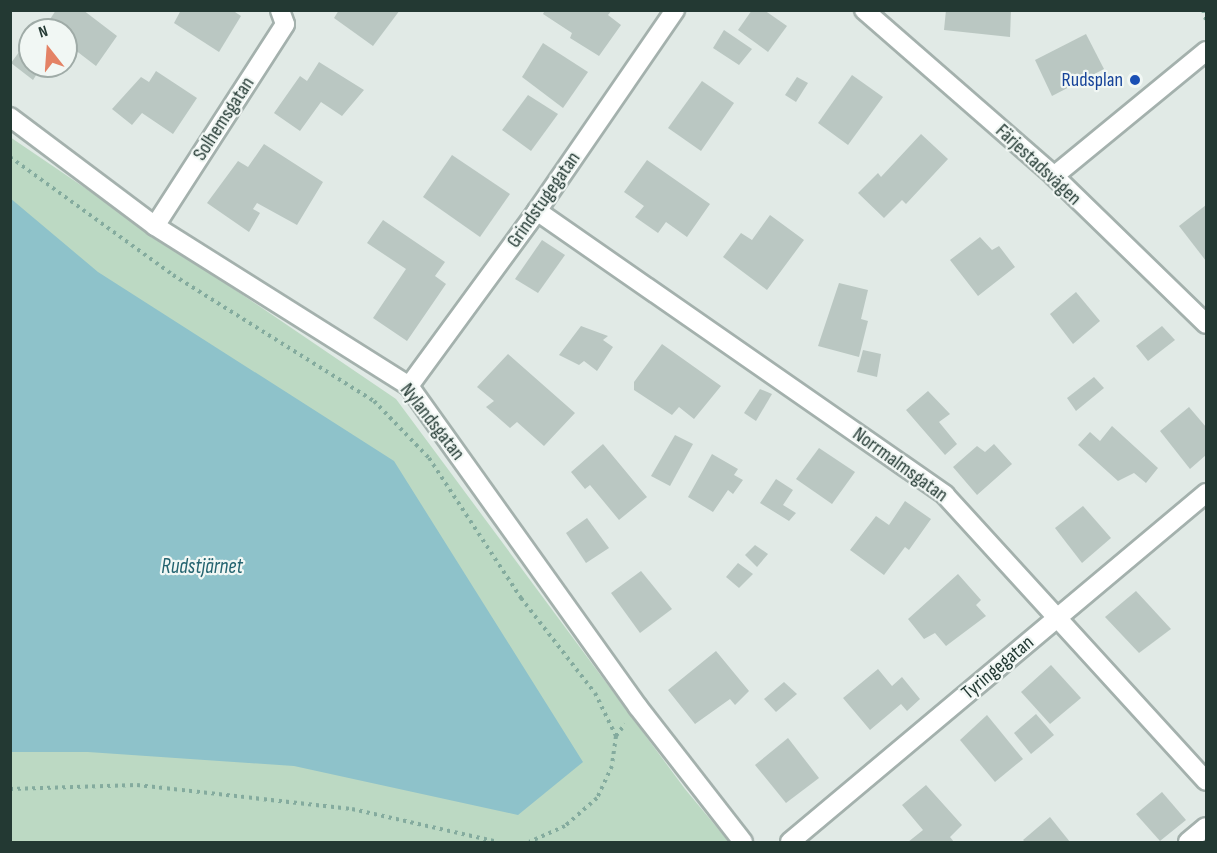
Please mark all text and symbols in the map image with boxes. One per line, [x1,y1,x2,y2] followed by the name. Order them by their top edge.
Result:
[18,18,78,78] north arrow
[36,22,50,43] text: N
[1062,68,1123,92] place label: Rudsplan
[188,73,260,165] street label: Solhemsgatan
[1128,73,1142,87] marker: Rudsplan
[990,119,1086,211] street label: Färjestadsvägen
[502,147,586,253] street label: Grindstugegatan
[395,379,469,465] street label: Nylandsgatan
[848,422,952,508] street label: Norrmalmsgatan
[161,554,243,580] water label: Rudstjärnet
[957,631,1039,705] street label: Tyringegatan

